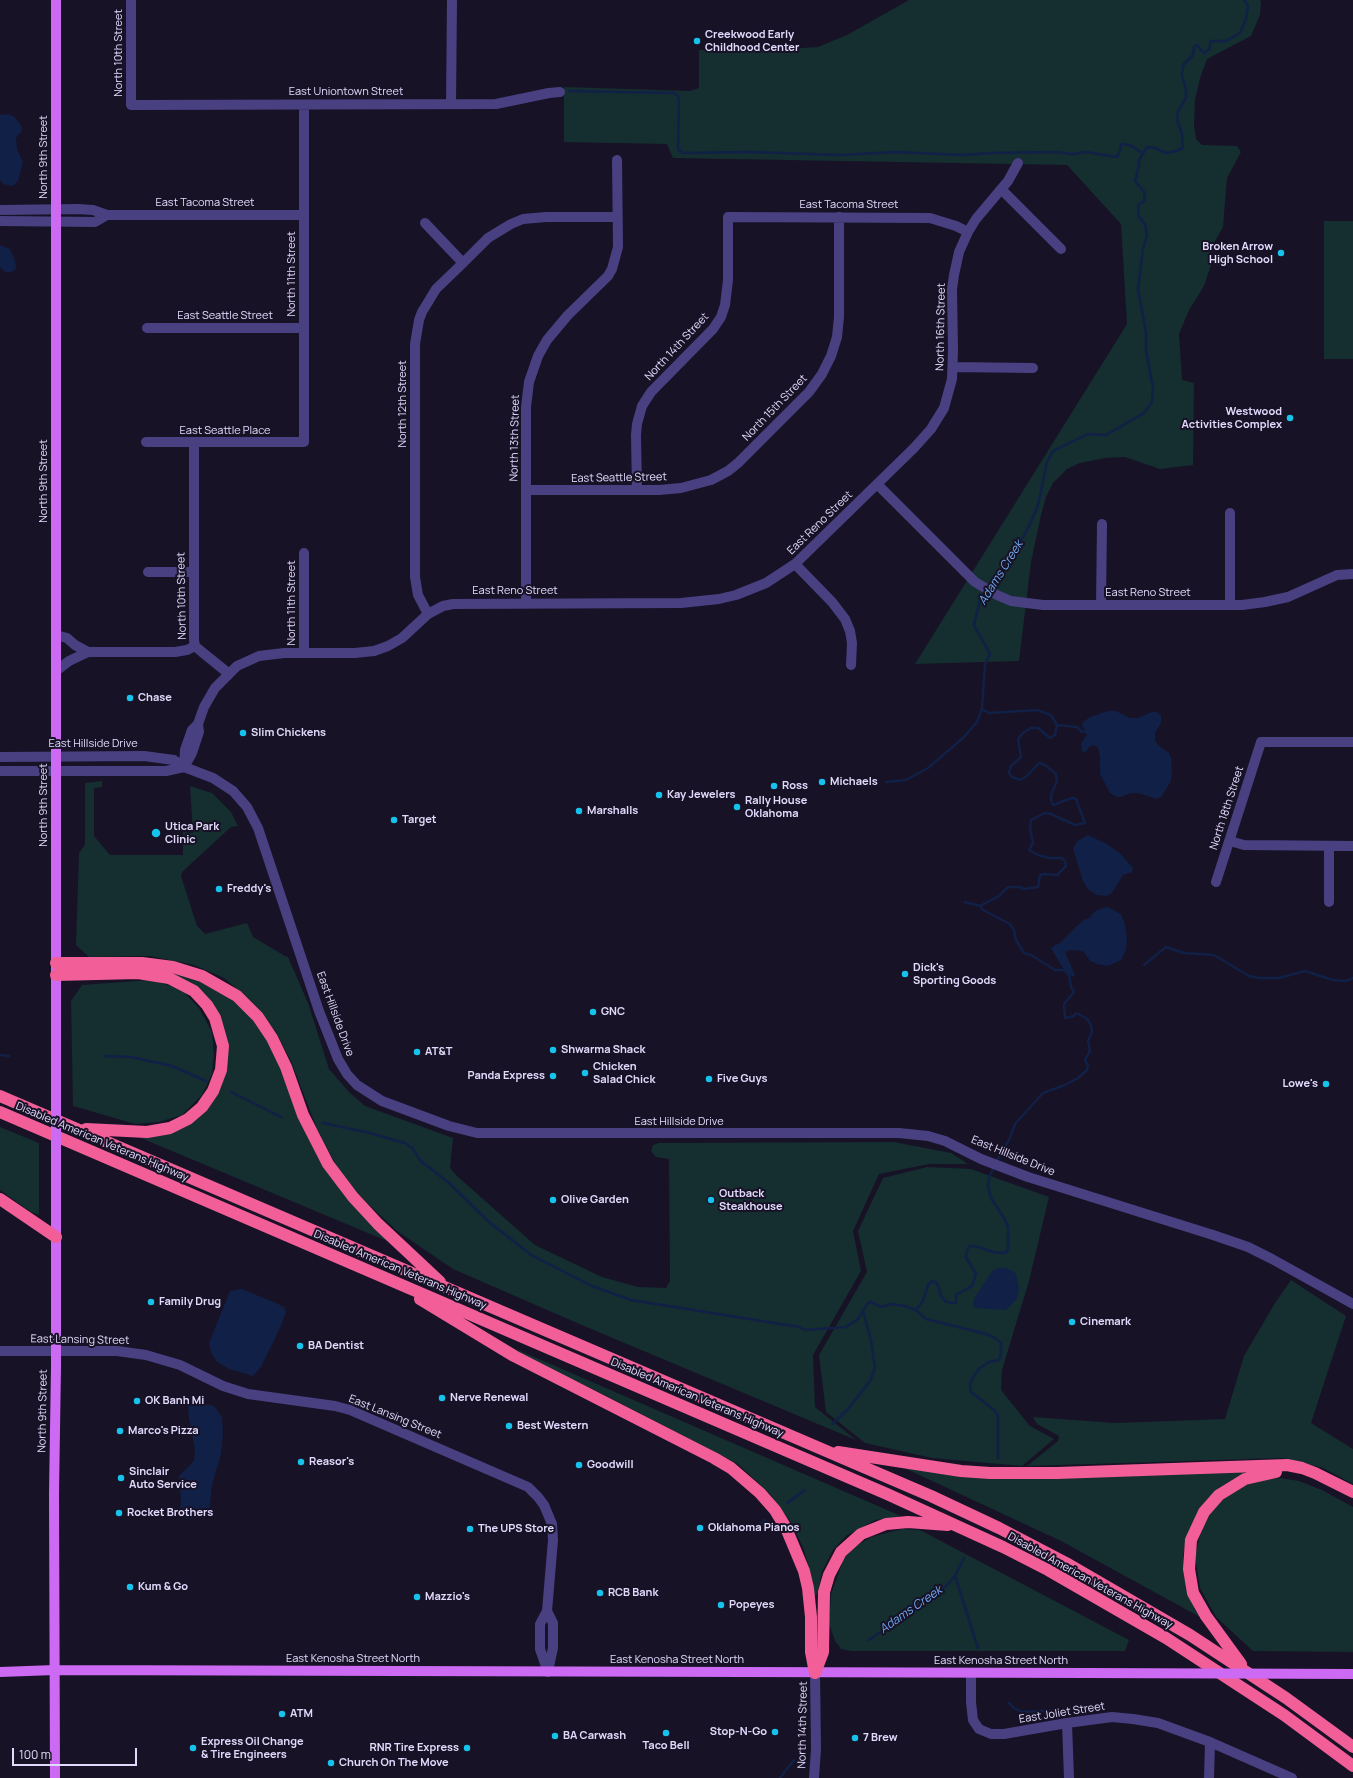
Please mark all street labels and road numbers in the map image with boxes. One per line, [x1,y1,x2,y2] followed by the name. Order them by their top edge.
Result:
[112,9,126,97] street label: North 10th Street
[289,85,403,99] street label: East Uniontown Street
[37,115,51,199] street label: North 9th Street
[155,196,255,210] street label: East Tacoma Street
[799,198,899,212] street label: East Tacoma Street
[285,231,299,317] street label: North 11th Street
[934,283,948,371] street label: North 16th Street
[177,309,273,323] street label: East Seattle Street
[642,311,712,383] street label: North 14th Street
[396,360,410,448] street label: North 12th Street
[740,372,810,444] street label: North 15th Street
[508,394,522,482] street label: North 13th Street
[179,424,271,438] street label: East Seattle Place
[37,439,51,523] street label: North 9th Street
[571,471,667,485] street label: East Seattle Street
[785,489,855,557] street label: East Reno Street
[175,552,189,640] street label: North 10th Street
[285,560,299,646] street label: North 11th Street
[472,584,558,598] street label: East Reno Street
[1105,586,1191,600] street label: East Reno Street
[48,737,138,751] street label: East Hillside Drive
[37,763,51,847] street label: North 9th Street
[1207,764,1247,852] street label: North 18th Street
[314,970,356,1058] street label: East Hillside Drive
[14,1100,190,1184] street label: Disabled American Veterans Highway
[634,1115,724,1129] street label: East Hillside Drive
[969,1133,1057,1179] street label: East Hillside Drive
[312,1228,488,1312] street label: Disabled American Veterans Highway
[30,1333,130,1347] street label: East Lansing Street
[609,1356,785,1440] street label: Disabled American Veterans Highway
[36,1369,50,1453] street label: North 9th Street
[347,1392,443,1442] street label: East Lansing Street
[1005,1530,1175,1632] street label: Disabled American Veterans Highway
[286,1652,420,1666] street label: East Kenosha Street North
[610,1653,744,1667] street label: East Kenosha Street North
[934,1654,1068,1668] street label: East Kenosha Street North
[796,1681,810,1769] street label: North 14th Street
[1018,1700,1106,1726] street label: East Joliet Street

